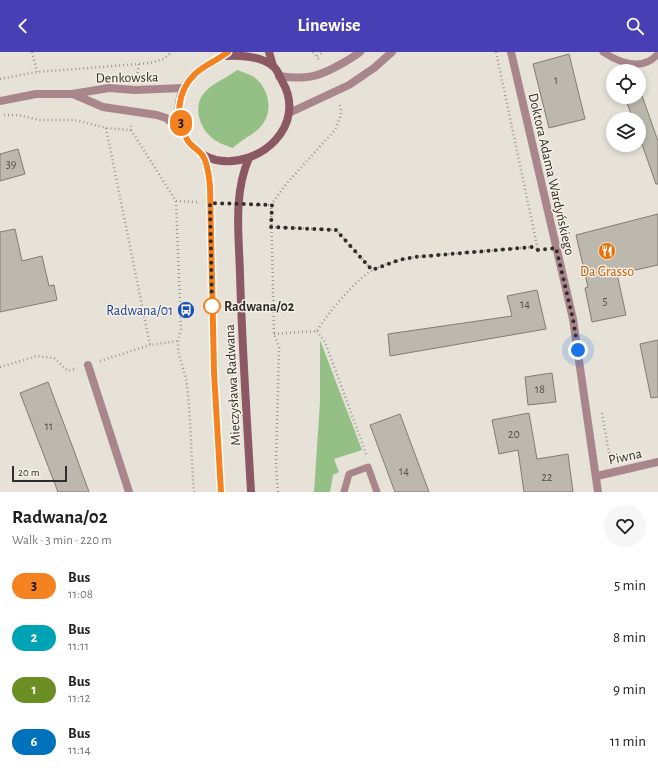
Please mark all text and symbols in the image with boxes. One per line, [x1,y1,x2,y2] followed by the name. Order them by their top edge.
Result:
[12,15,34,37] icon: back
[624,15,646,37] icon: search
[297,17,361,35] text: Linewise
[606,64,646,152] map controls
[606,64,646,104] button: locate
[96,70,159,86] street label: Denkowska
[554,74,558,86] house number: 1
[526,92,577,257] street label: Doktora Adama Wardyńskiego
[168,110,194,136] line badge: 3
[606,112,646,152] button: layers
[178,116,184,130] text: 3
[6,158,17,170] house number: 39
[597,241,617,261] restaurant icon: Da Grasso
[580,265,634,279] place label: Da Grasso
[602,295,608,307] house number: 5
[203,297,221,315] marker: Radwana/02
[520,298,530,310] house number: 14
[176,300,196,320] bus stop icon: Radwana/01
[224,300,295,314] place label: Radwana/02
[106,304,173,318] place label: Radwana/01
[223,323,243,446] street label: Mieczysława Radwana
[568,340,588,360] your location
[535,383,545,395] house number: 18
[45,420,53,432] house number: 11
[508,428,520,440] house number: 20
[607,447,644,467] street label: Piwna
[12,464,67,483] scale bar
[399,465,409,477] house number: 14
[18,467,39,478] text: 20 m
[542,471,553,483] house number: 22
[604,505,646,547] button: heart
[12,508,108,527] text: Radwana/02
[12,534,112,547] text: Walk · 3 min · 220 m
[68,570,90,585] text: Bus
[614,578,646,593] text: 5 min
[31,579,37,593] text: 3
[68,588,93,601] text: 11:08
[68,622,90,637] text: Bus
[613,630,646,645] text: 8 min
[31,631,37,645] text: 2
[68,640,89,653] text: 11:11
[68,674,90,689] text: Bus
[613,682,646,697] text: 9 min
[31,683,37,697] text: 1
[68,692,90,705] text: 11:12
[68,726,90,741] text: Bus
[610,734,646,749] text: 11 min
[31,735,37,749] text: 6
[68,744,91,757] text: 11:14

